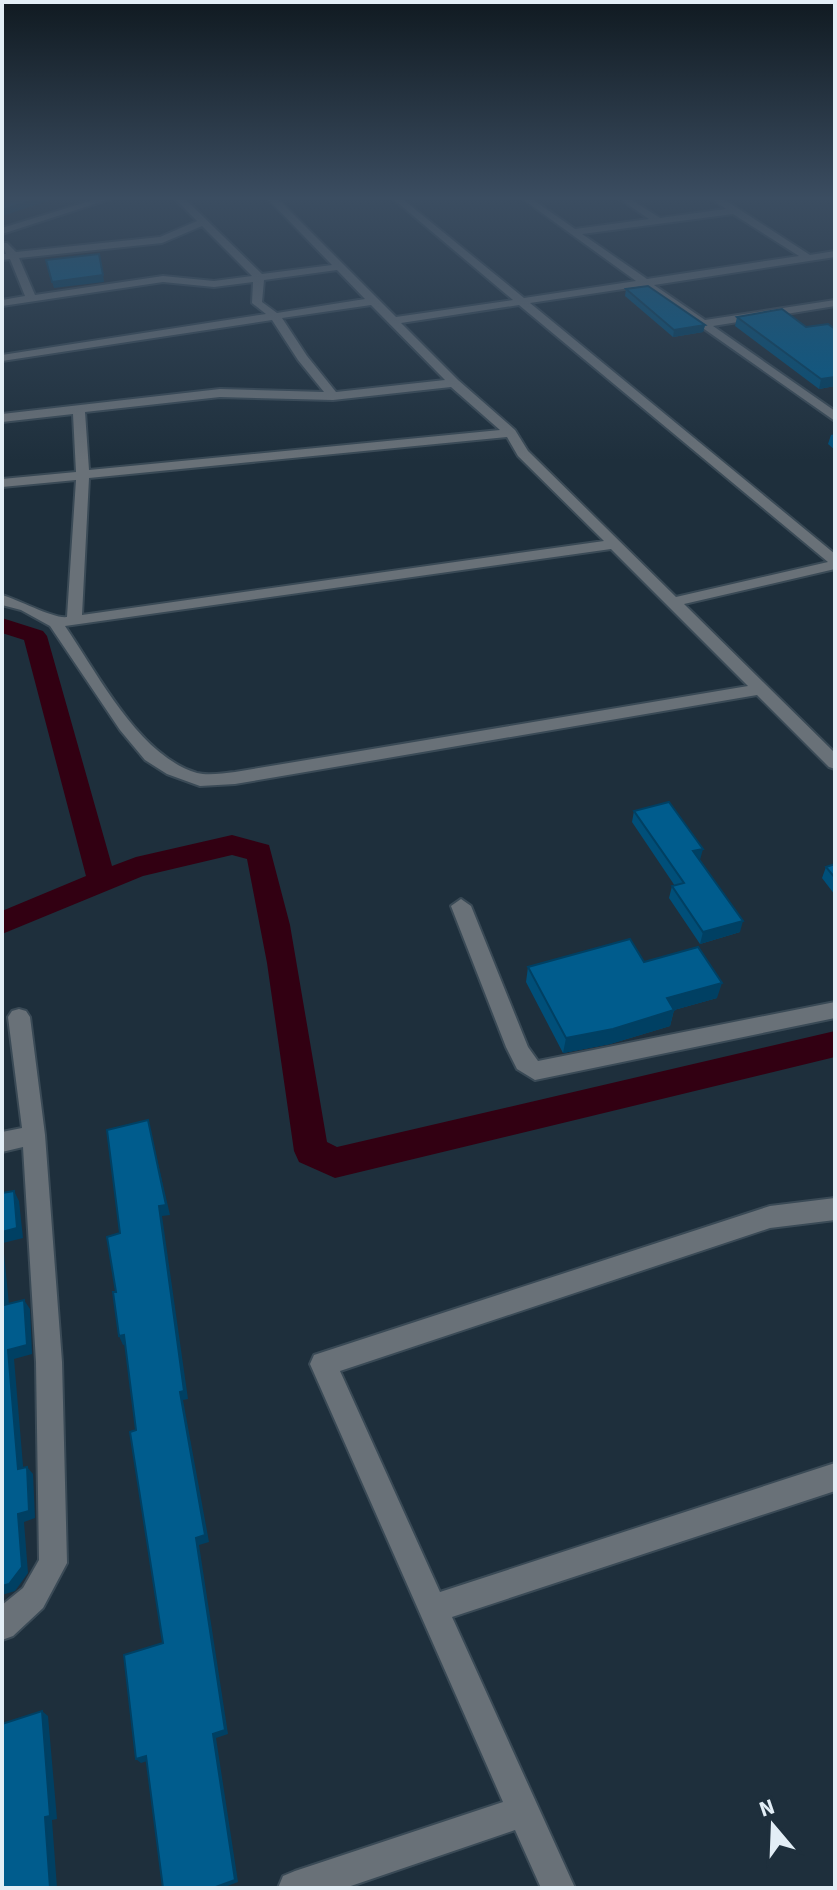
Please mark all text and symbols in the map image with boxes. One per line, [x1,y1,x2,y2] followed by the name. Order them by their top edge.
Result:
[733,1786,813,1866] north arrow
[755,1791,779,1826] text: N

